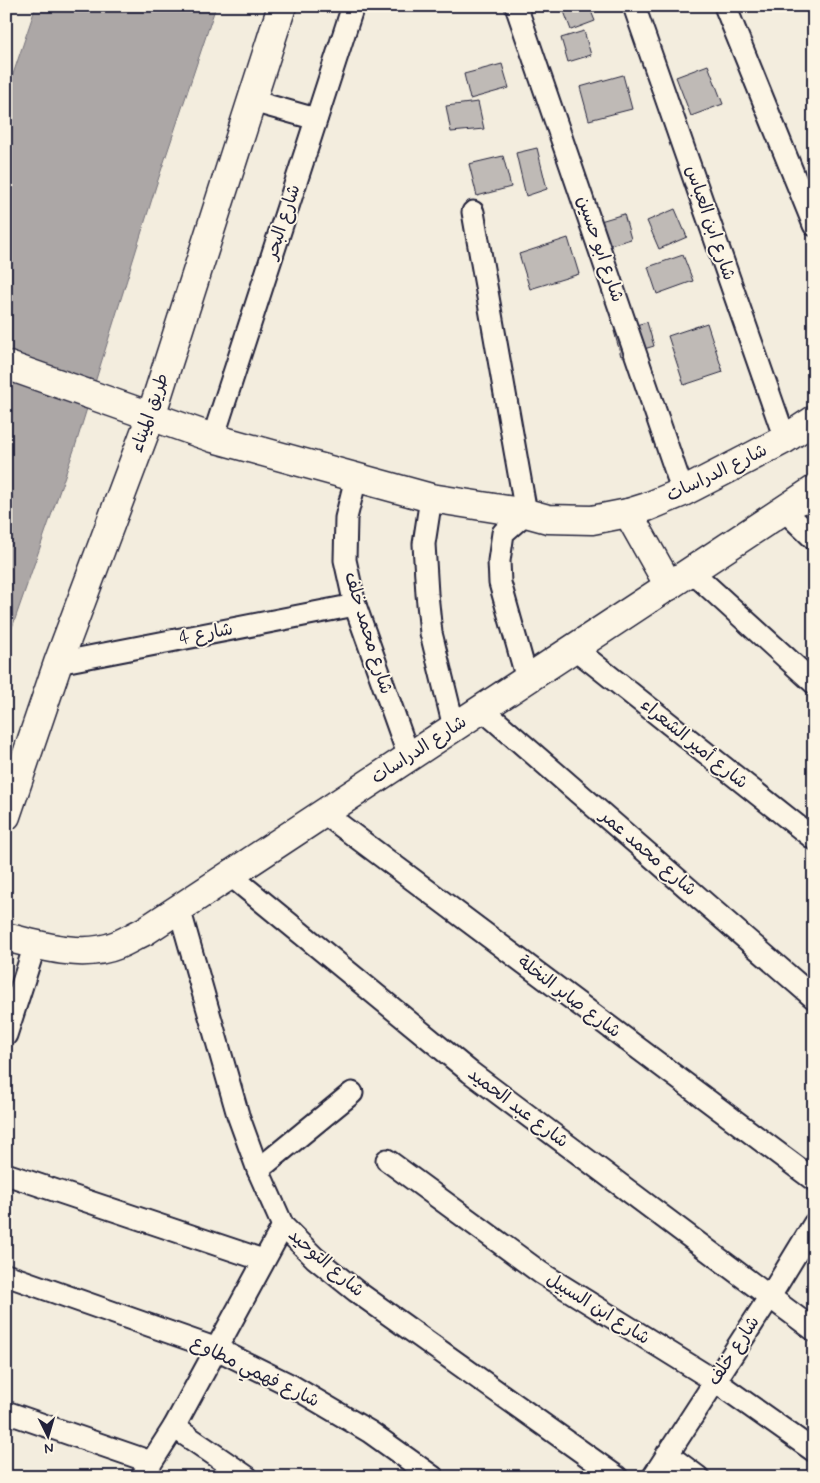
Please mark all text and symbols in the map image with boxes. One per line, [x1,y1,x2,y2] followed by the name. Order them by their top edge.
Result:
[679,162,741,284] street label: شارع ابن العباس
[259,181,306,264] street label: شارع البحر
[571,193,629,305] street label: شارع ابو حسين
[125,370,175,456] street label: طريق الميناء
[663,438,771,508] street label: شارع الدراسات
[338,569,398,697] street label: شارع محمد خلف
[177,617,235,651] street label: شارع 4
[635,693,753,795] street label: شارع أمير الشعراء
[367,710,471,790] street label: شارع الدراسات
[593,803,701,902] street label: شارع محمد عمر
[512,950,626,1044] street label: شارع صابر النخلة
[463,1062,573,1154] street label: شارع عبد الحميد
[283,1223,369,1303] street label: شارع التوحيد
[542,1268,654,1350] street label: شارع ابن السبيل
[703,1312,765,1390] street label: شارع خلف
[186,1331,323,1416] street label: شارع فهمي مطاوع
[22,1410,72,1460] north arrow
[44,1439,54,1457] text: N

